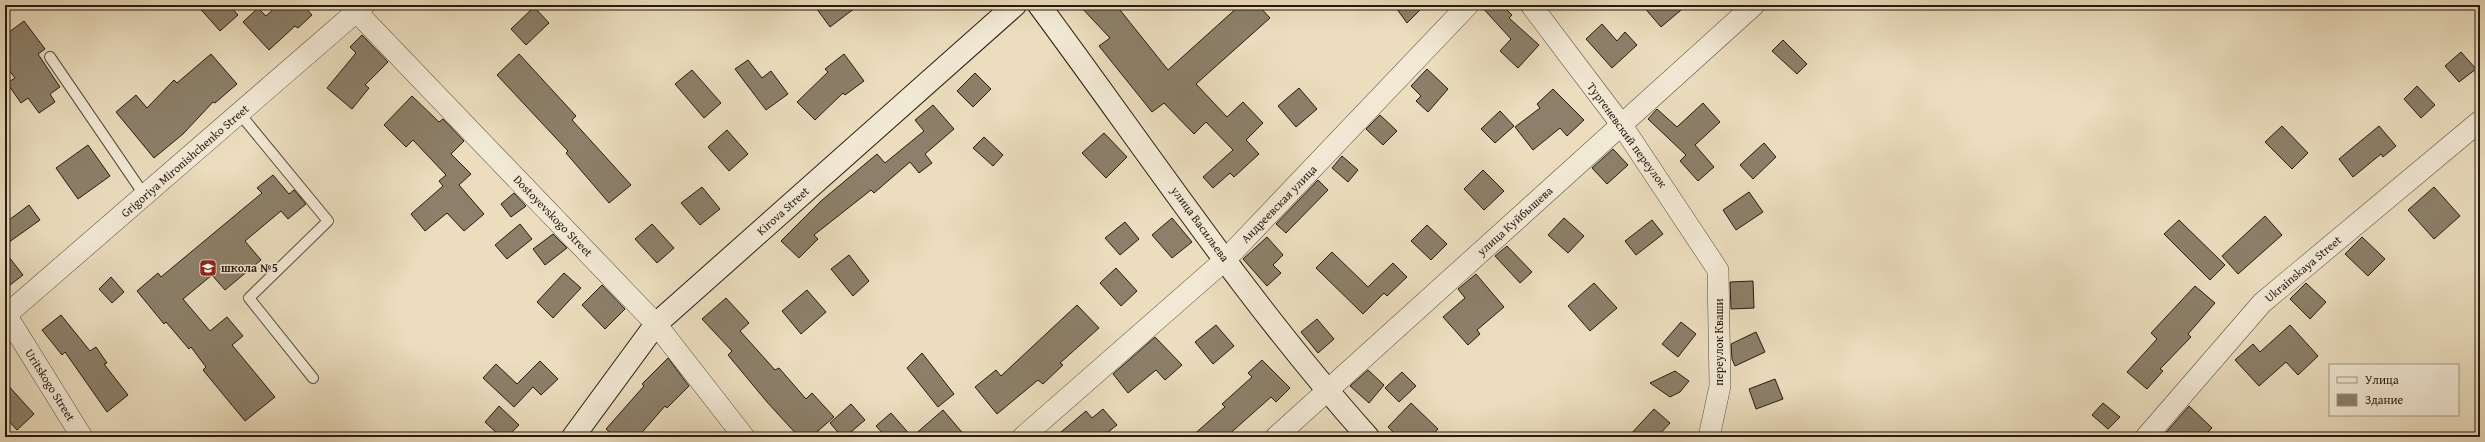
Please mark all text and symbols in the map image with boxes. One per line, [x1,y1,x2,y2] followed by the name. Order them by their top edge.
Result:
[1583,78,1672,191] street label: Тургеневский переулок
[117,100,253,221] street label: Grigoriya Mironishchenko Street
[1237,161,1321,247] street label: Андреевская улица
[510,171,597,261] street label: Dostoyevskogo Street
[753,182,813,239] street label: Kirova Street
[1167,182,1234,265] street label: улица Васильева
[1472,182,1556,260] street label: улица Куйбышева
[2261,231,2345,306] street label: Ukrainskaya Street
[198,258,218,278] school or university icon: школа №5
[221,259,278,276] place label: школа №5
[1710,298,1727,386] street label: переулок Кваши
[21,345,80,425] street label: Uritskogo Street
[2329,364,2459,416] legend
[2365,371,2399,388] text: Улица
[2365,391,2404,408] text: Здание

